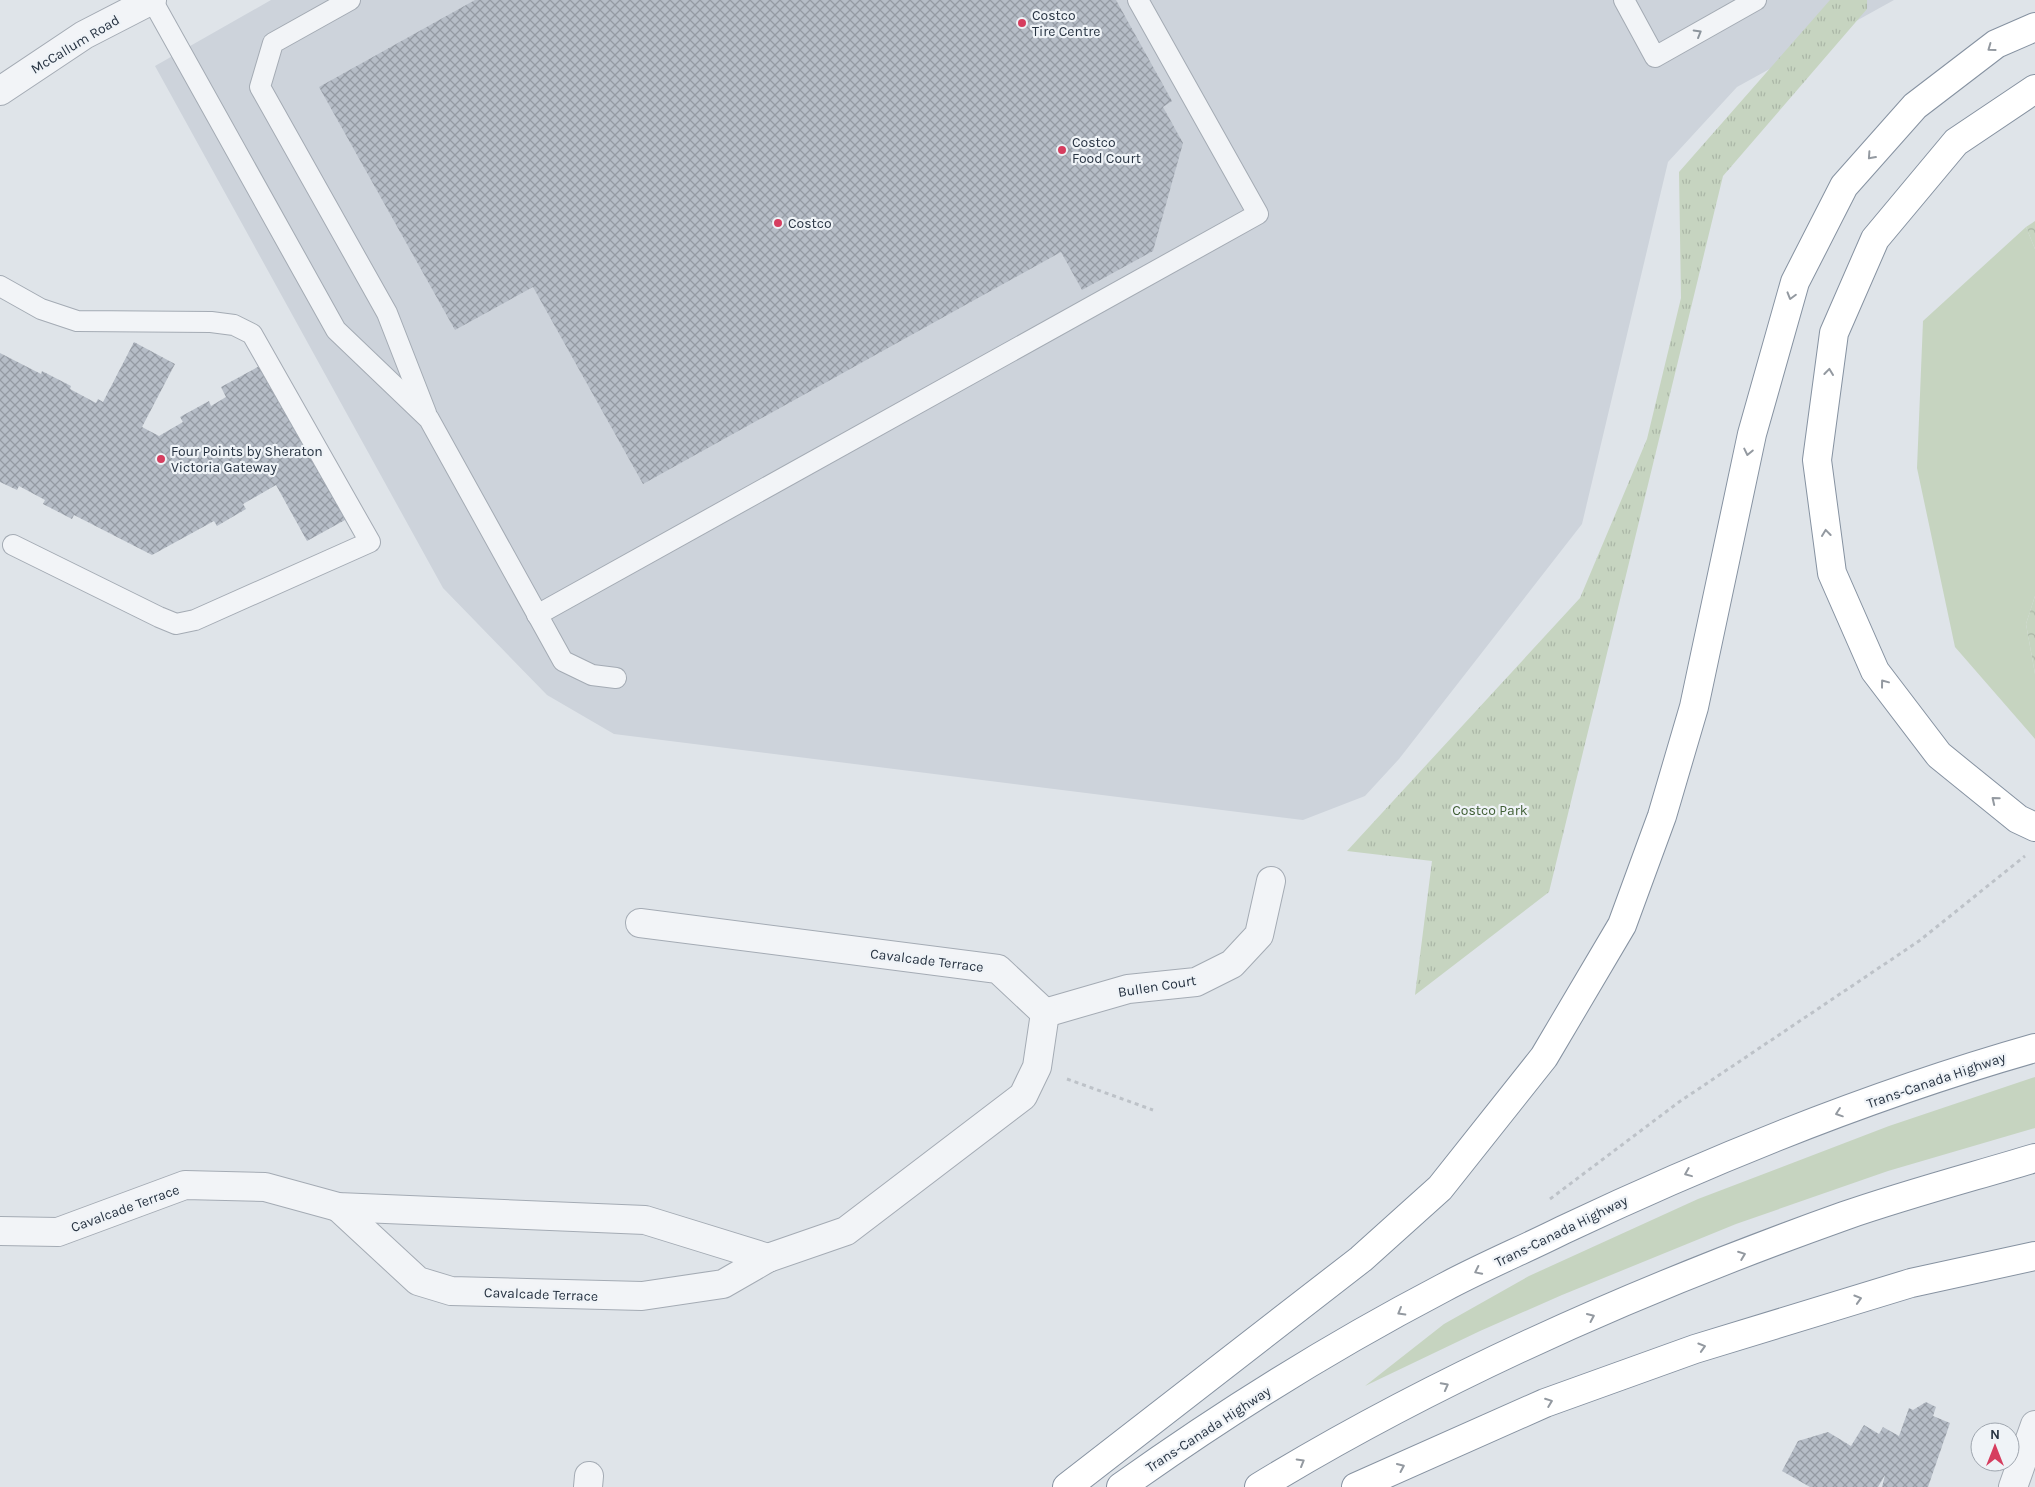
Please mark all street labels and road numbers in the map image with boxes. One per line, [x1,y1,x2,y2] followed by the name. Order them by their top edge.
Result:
[28,11,123,78] street label: McCallum Road
[869,945,985,976] street label: Cavalcade Terrace
[1117,972,1197,1001] street label: Bullen Court
[1865,1049,2008,1112] street label: Trans-Canada Highway
[69,1181,182,1236] street label: Cavalcade Terrace
[1492,1192,1631,1271] street label: Trans-Canada Highway
[484,1284,598,1305] street label: Cavalcade Terrace
[1143,1382,1274,1476] street label: Trans-Canada Highway

